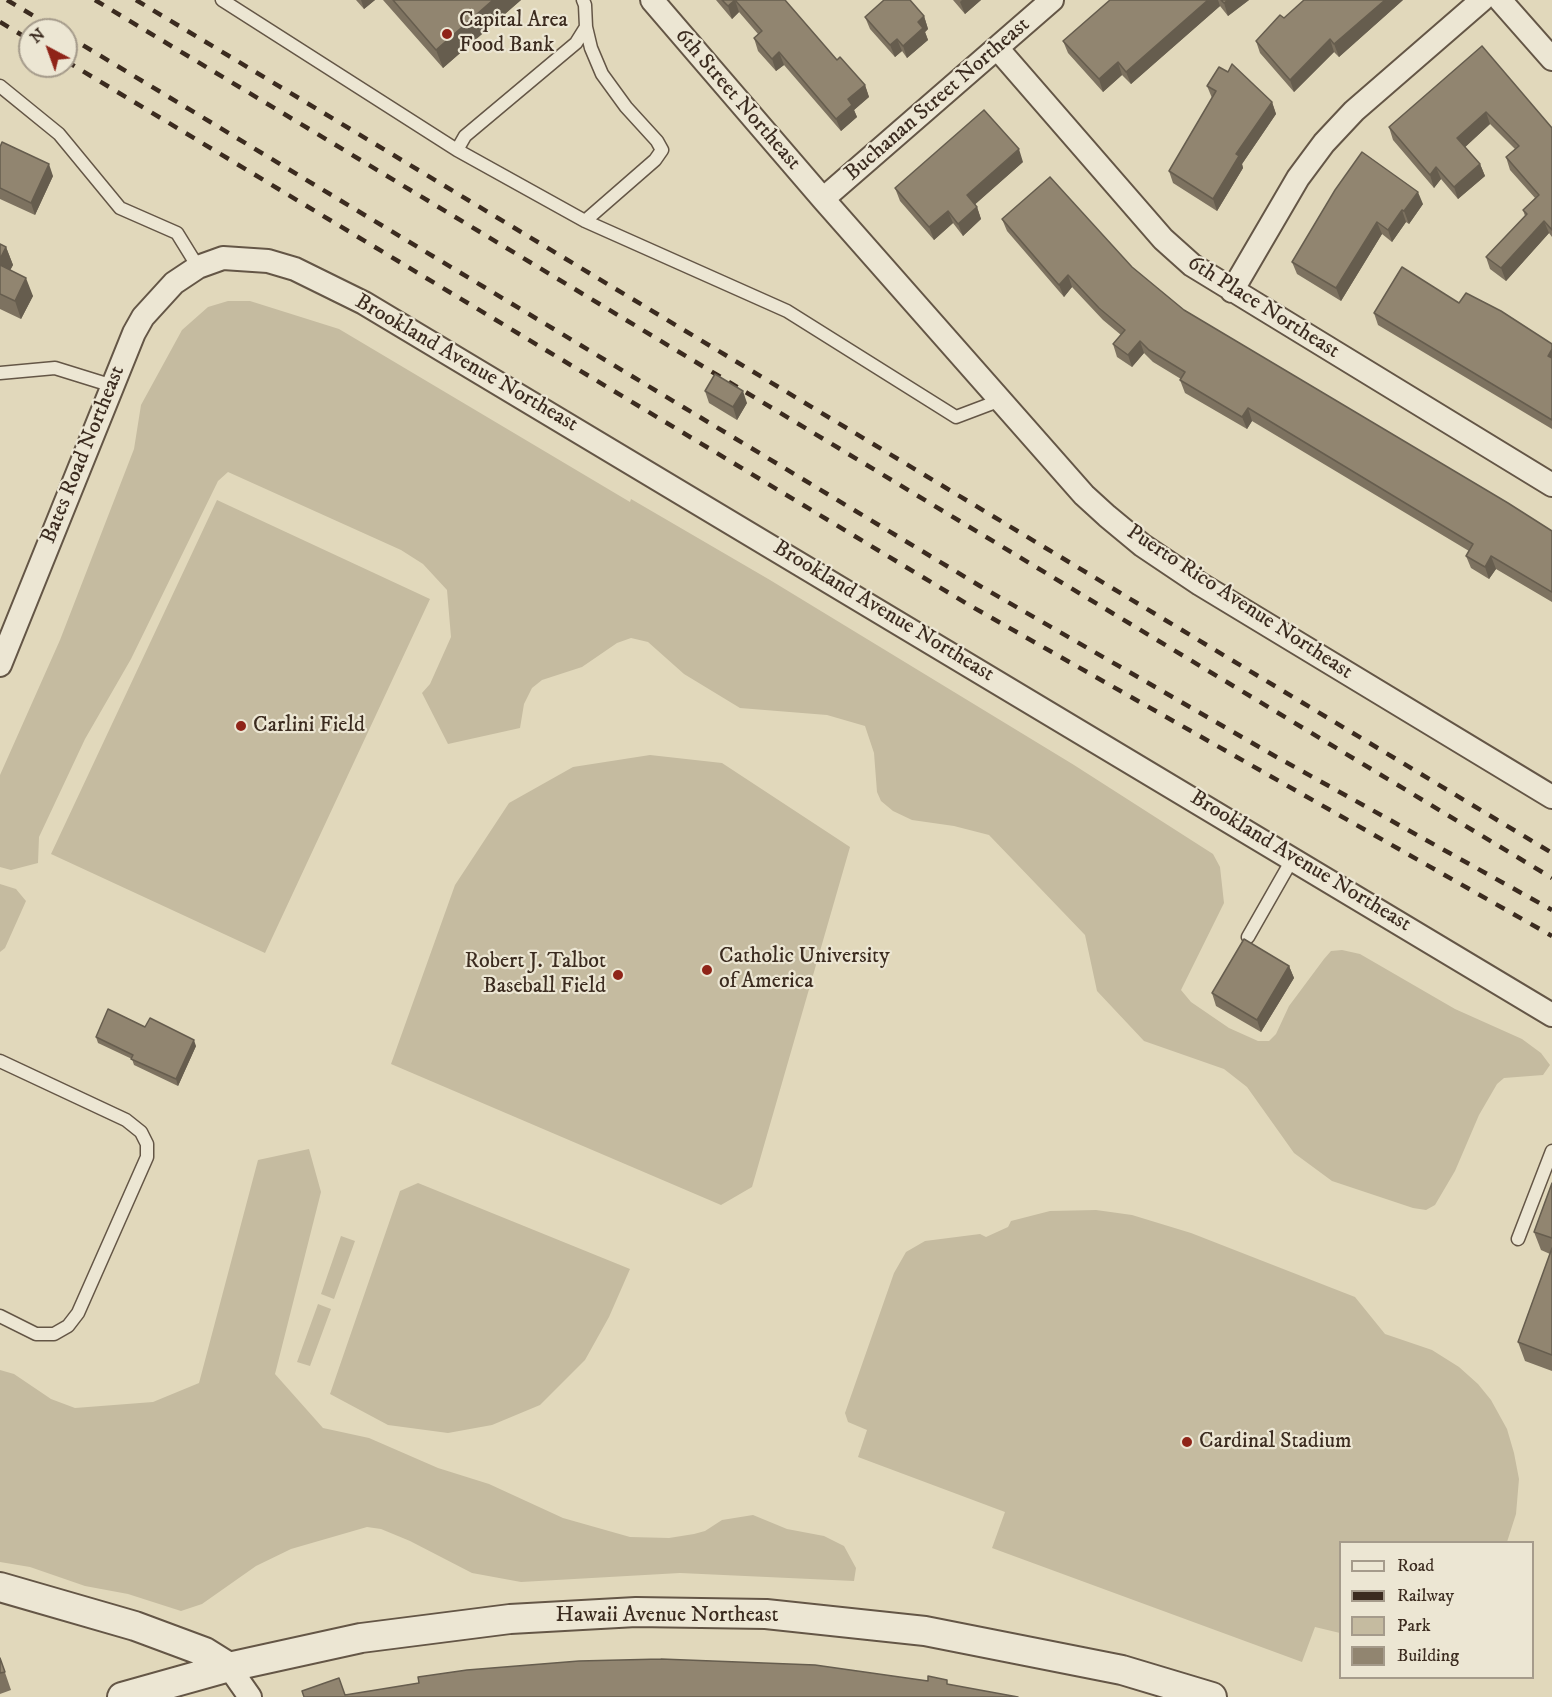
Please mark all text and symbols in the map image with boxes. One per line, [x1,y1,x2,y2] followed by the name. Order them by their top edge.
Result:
[459,8,568,60] place label: Capital Area Food Bank
[840,12,1036,188] street label: Buchanan Street Northeast
[18,18,78,78] north arrow
[26,24,49,48] text: N
[668,24,806,176] street label: 6th Street Northeast
[440,27,454,41] marker: Capital Area Food Bank
[1182,251,1344,365] street label: 6th Place Northeast
[350,289,582,439] street label: Brookland Avenue Northeast
[36,362,132,548] street label: Bates Road Northeast
[1121,520,1357,686] street label: Puerto Rico Avenue Northeast
[768,535,998,689] street label: Brookland Avenue Northeast
[253,713,365,739] place label: Carlini Field
[234,719,248,733] marker: Carlini Field
[1185,785,1415,939] street label: Brookland Avenue Northeast
[719,944,890,996] place label: Catholic University of America
[464,949,606,1000] place label: Robert J. Talbot Baseball Field
[700,963,714,977] marker: Catholic University of America
[611,968,625,982] marker: Robert J. Talbot Baseball Field
[1199,1429,1352,1455] place label: Cardinal Stadium
[1180,1435,1194,1449] marker: Cardinal Stadium
[1339,1541,1534,1679] legend
[1397,1555,1434,1577] text: Road
[1397,1585,1454,1607] text: Railway
[555,1603,779,1629] street label: Hawaii Avenue Northeast
[1397,1615,1431,1637] text: Park
[1397,1645,1459,1667] text: Building

